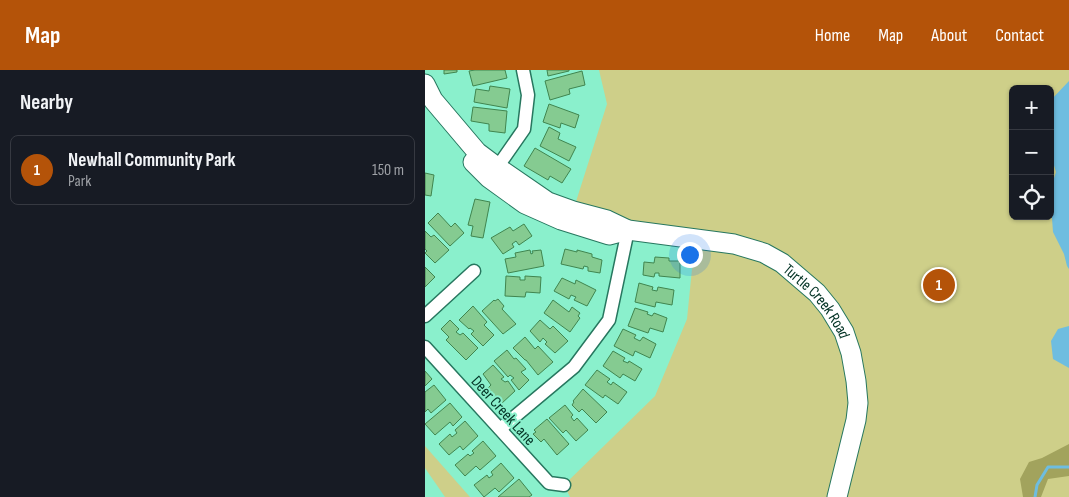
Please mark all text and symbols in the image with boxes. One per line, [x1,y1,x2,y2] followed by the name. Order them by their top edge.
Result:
[25,21,60,50] text: Map
[815,25,850,46] text: Home
[878,25,903,46] text: Map
[931,25,967,46] text: About
[995,25,1044,46] text: Contact
[1009,85,1054,220] map controls
[1009,85,1054,130] button: +
[20,90,73,115] text: Nearby
[1009,130,1054,175] button: −
[68,149,236,172] text: Newhall Community Park
[34,161,40,180] text: 1
[372,161,404,180] text: 150 m
[68,172,91,191] text: Park
[1009,175,1054,220] button: locate
[677,242,703,268] your location
[779,260,853,341] street label: Turtle Creek Road
[923,266,955,304] pin: 1
[467,372,539,450] street label: Deer Creek Lane

